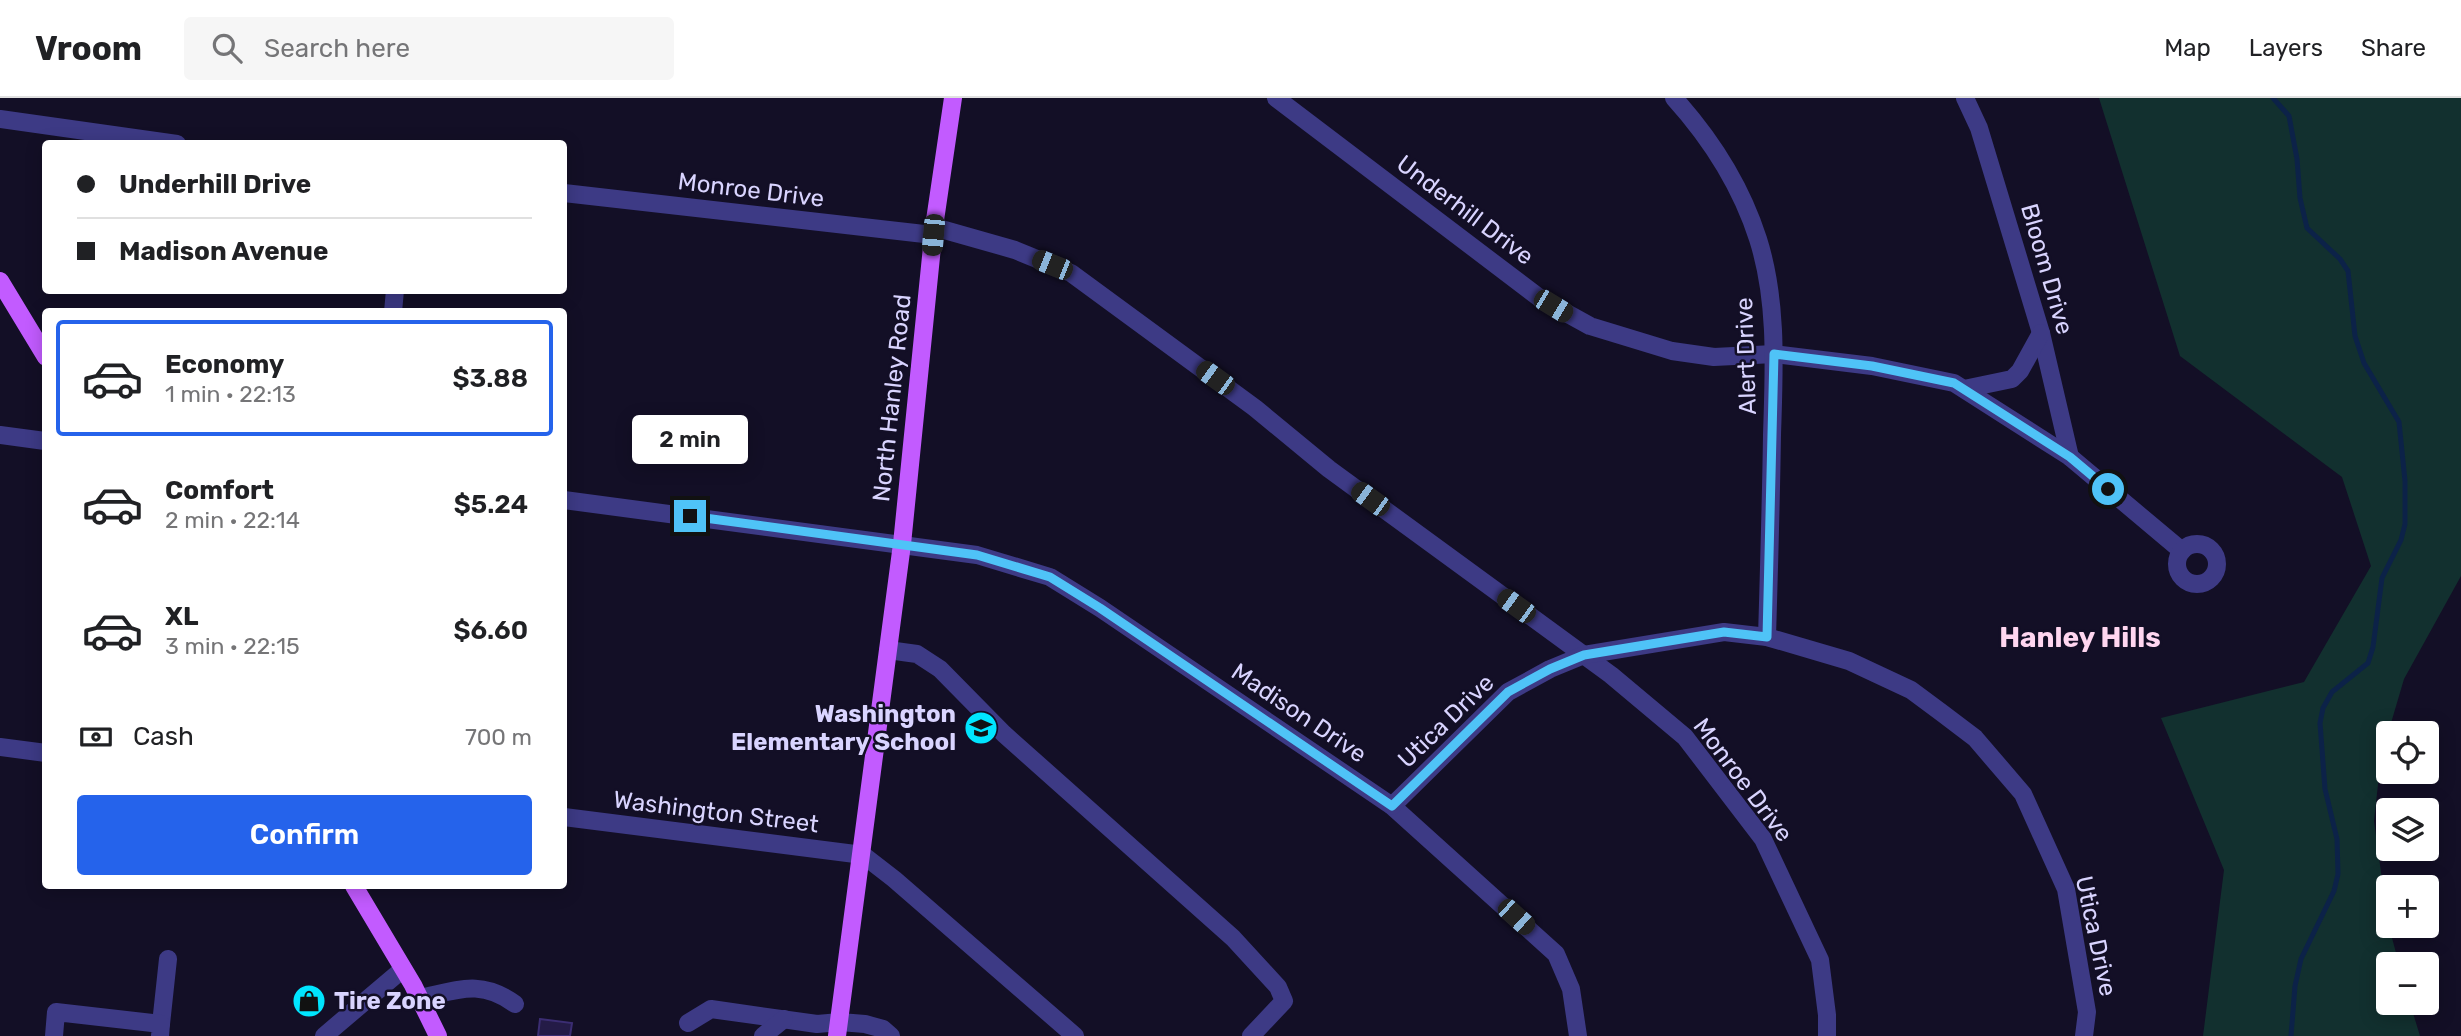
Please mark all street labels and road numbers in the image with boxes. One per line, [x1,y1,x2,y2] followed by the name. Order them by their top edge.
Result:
[1391,149,1539,271] street label: Underhill Drive
[676,167,826,213] street label: Monroe Drive
[2015,201,2079,337] street label: Bloom Drive
[867,293,917,503] street label: North Hanley Road
[1730,297,1762,415] street label: Alert Drive
[1226,658,1372,768] street label: Madison Drive
[1392,669,1500,773] street label: Utica Drive
[1688,713,1798,847] street label: Monroe Drive
[612,786,820,838] street label: Washington Street
[2070,873,2122,999] street label: Utica Drive

